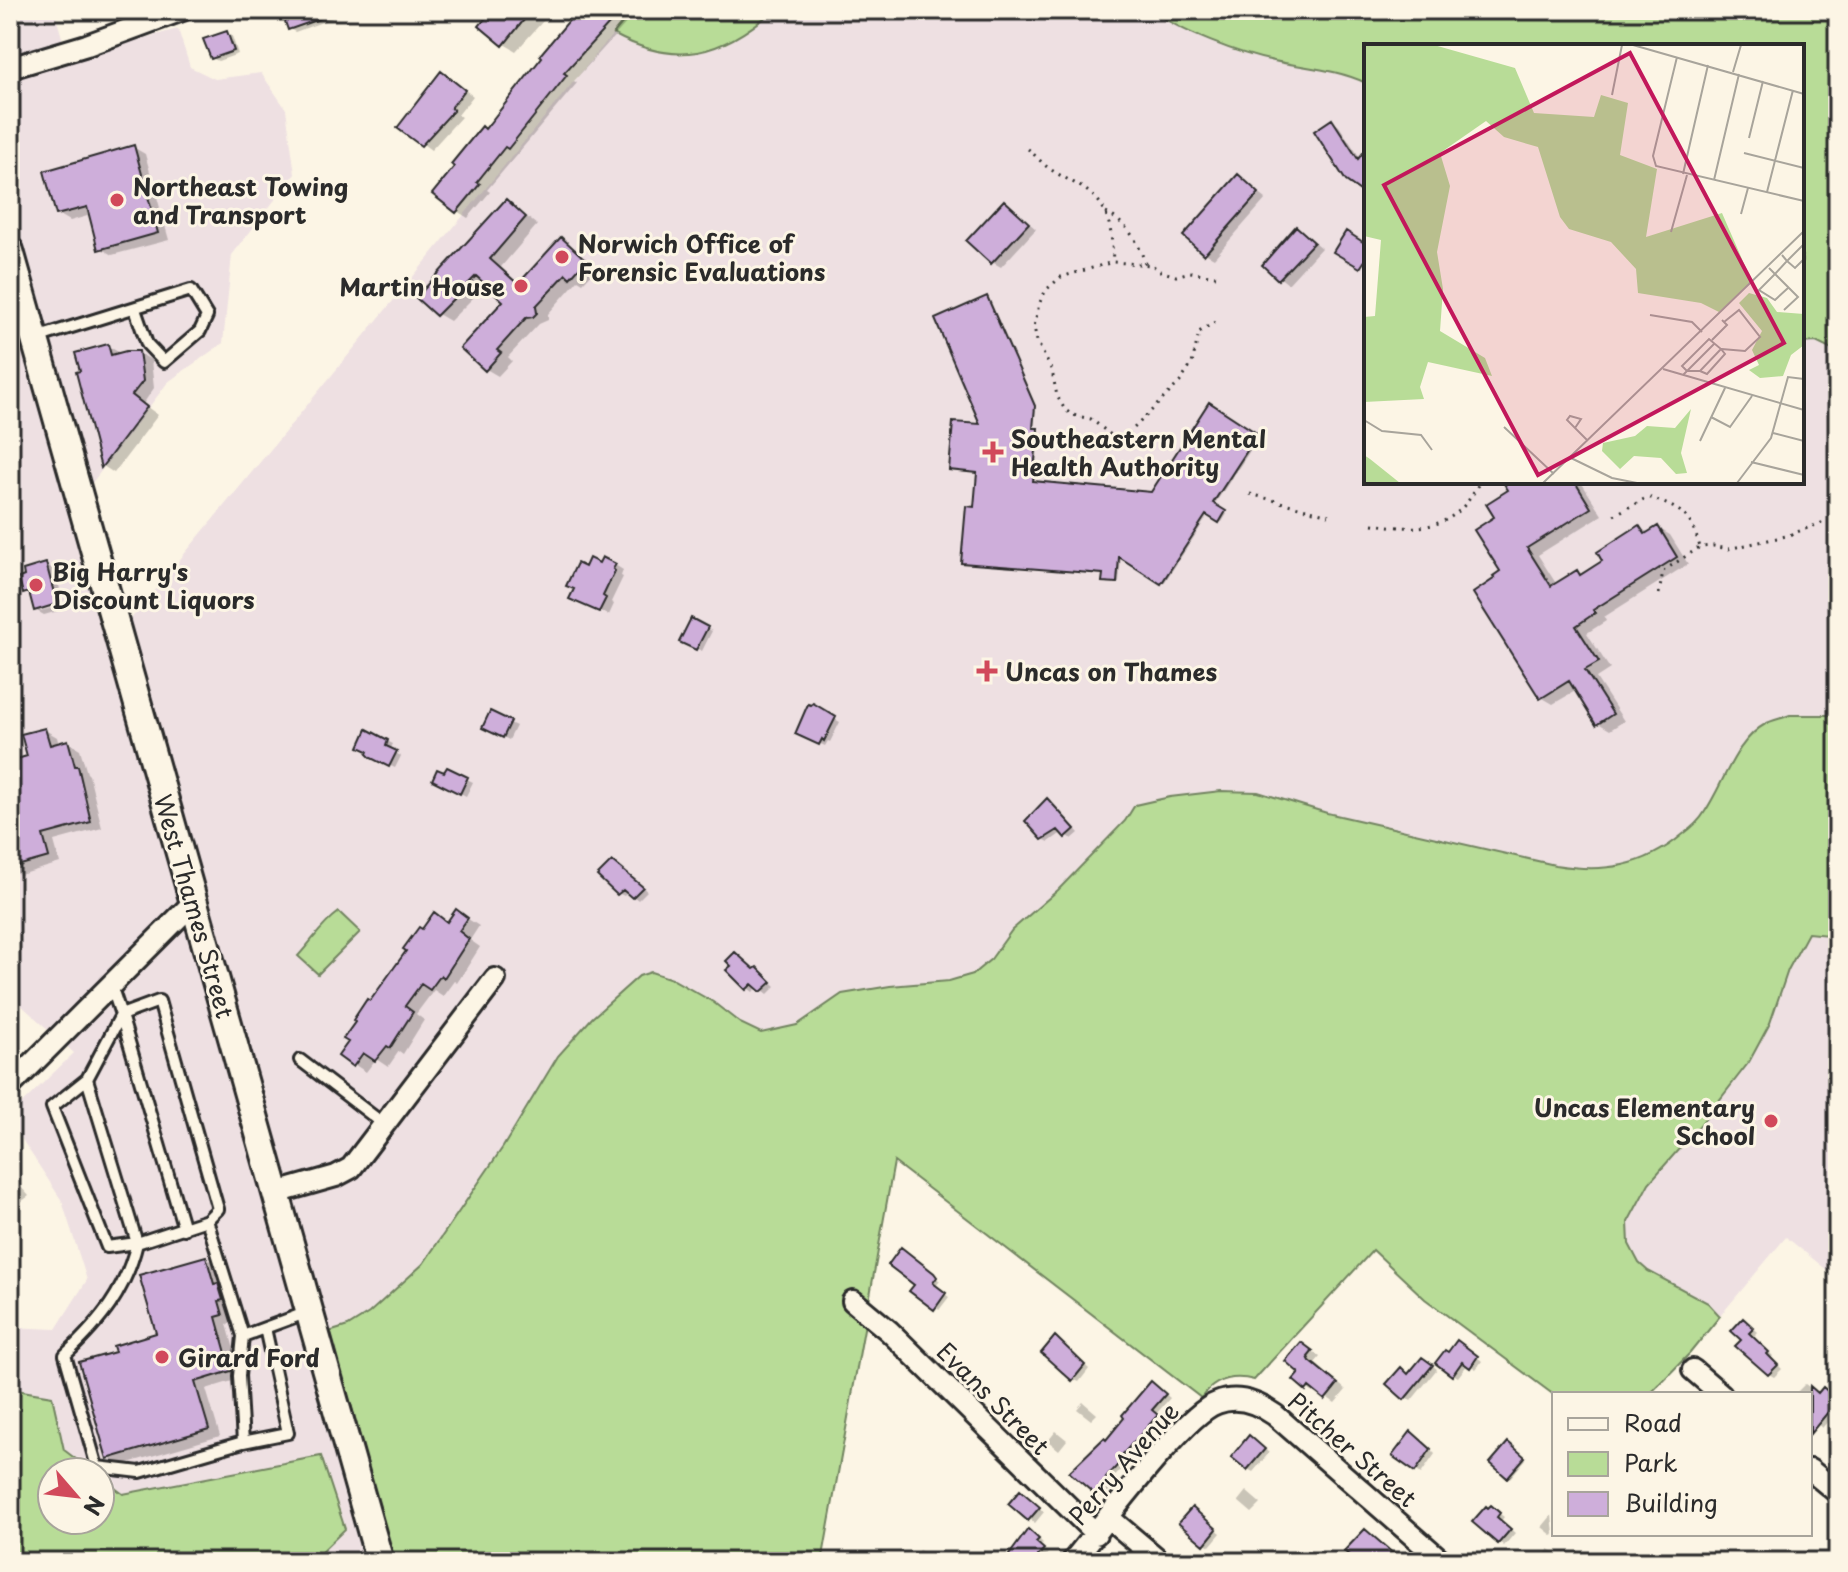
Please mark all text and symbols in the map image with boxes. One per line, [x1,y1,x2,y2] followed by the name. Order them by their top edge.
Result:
[1364,44,1804,484] inset map
[133,168,348,232] place label: Northeast Towing and Transport
[108,191,126,209] marker: Northeast Towing and Transport
[578,225,825,289] place label: Norwich Office of Forensic Evaluations
[553,248,571,266] marker: Norwich Office of Forensic Evaluations
[339,268,505,304] place label: Martin House
[512,277,530,295] marker: Martin House
[1011,420,1266,484] place label: Southeastern Mental Health Authority
[982,441,1004,463] marker: Southeastern Mental Health Authority
[52,553,255,617] place label: Big Harry's Discount Liquors
[27,576,45,594] marker: Big Harry's Discount Liquors
[1005,653,1217,689] place label: Uncas on Thames
[976,660,998,682] marker: Uncas on Thames
[146,790,244,1023] street label: West Thames Street
[1534,1089,1755,1153] place label: Uncas Elementary School
[1762,1112,1780,1130] marker: Uncas Elementary School
[929,1333,1059,1463] street label: Evans Street
[178,1339,320,1375] place label: Girard Ford
[153,1348,171,1366] marker: Girard Ford
[1281,1383,1425,1515] street label: Pitcher Street
[1552,1392,1812,1536] legend
[1060,1394,1186,1532] street label: Perry Avenue
[1624,1404,1682,1440] text: Road
[1624,1444,1678,1480] text: Park
[36,1456,116,1536] north arrow
[1624,1484,1718,1520] text: Building
[76,1491,114,1522] text: N

